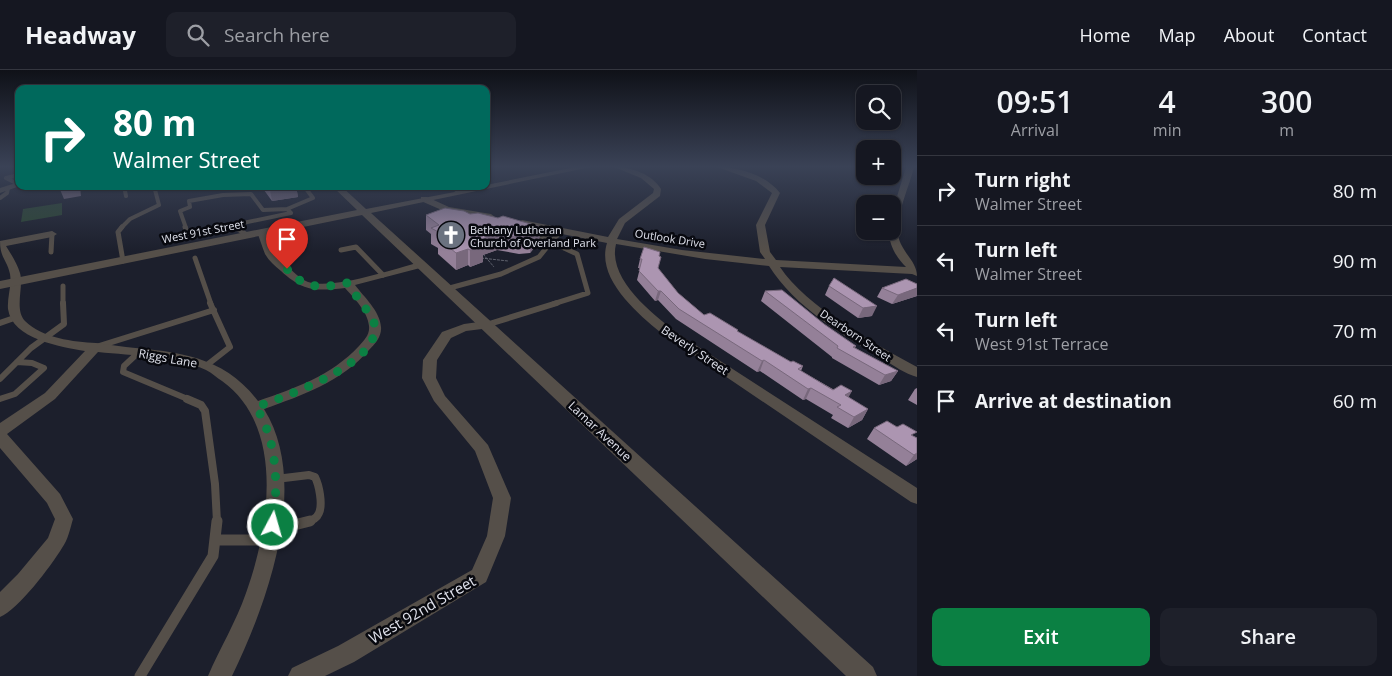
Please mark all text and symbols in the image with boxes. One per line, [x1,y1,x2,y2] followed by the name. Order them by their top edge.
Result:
[166,12,516,57] search box
[25,18,136,51] text: Headway
[184,21,212,49] icon: search
[224,22,330,48] text: Search here
[1080,23,1130,47] text: Home
[1158,23,1196,47] text: Map
[1224,23,1274,47] text: About
[1302,23,1367,47] text: Contact
[997,81,1073,122] text: 09:51
[1159,81,1176,122] text: 4
[1261,81,1312,122] text: 300
[856,85,901,240] map controls
[856,85,901,130] button: search
[113,99,196,146] text: 80 m
[30,105,95,170] icon: right
[1011,119,1059,141] text: Arrival
[1153,119,1182,141] text: min
[1279,119,1294,141] text: m
[856,140,901,185] button: +
[113,144,260,174] text: Walmer Street
[975,167,1070,193] text: Turn right
[932,177,960,205] icon: right
[1333,178,1377,204] text: 80 m
[975,193,1082,215] text: Walmer Street
[856,195,901,240] button: −
[160,216,246,246] street label: West 91st Street
[266,218,308,269] pin
[436,220,466,250] church icon: Bethany Lutheran Church of Overland Park
[470,222,596,250] place label: Bethany Lutheran Church of Overland Park
[273,225,301,253] icon: arrive
[634,225,706,251] street label: Outlook Drive
[975,237,1057,263] text: Turn left
[932,247,960,275] icon: left
[1333,248,1377,274] text: 90 m
[975,263,1082,285] text: Walmer Street
[817,306,895,364] street label: Dearborn Street
[975,307,1057,333] text: Turn left
[932,317,960,345] icon: left
[1333,318,1377,344] text: 70 m
[658,321,732,379] street label: Beverly Street
[975,333,1108,355] text: West 91st Terrace
[137,344,199,372] street label: Riggs Lane
[932,387,960,415] icon: arrive
[975,388,1172,414] text: Arrive at destination
[1333,388,1377,414] text: 60 m
[565,397,635,465] street label: Lamar Avenue
[246,498,298,550] position arrow
[365,570,479,648] street label: West 92nd Street
[932,608,1150,666] button: Exit
[1160,608,1377,666] button: Share

